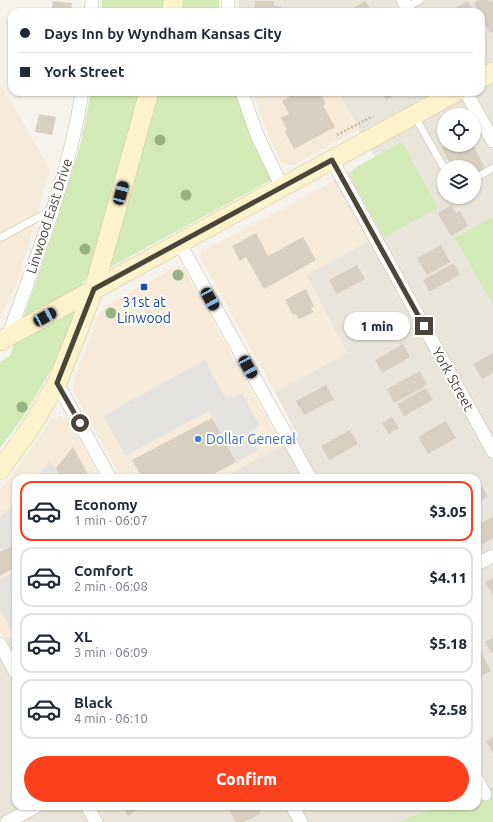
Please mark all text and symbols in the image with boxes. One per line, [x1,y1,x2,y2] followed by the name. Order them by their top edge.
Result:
[44,25,282,42] text: Days Inn by Wyndham Kansas City
[44,63,124,80] text: York Street
[437,108,481,204] map controls
[437,108,481,152] button: locate
[23,156,75,276] street label: Linwood East Drive
[437,160,481,204] button: layers
[112,180,130,206] car
[139,282,149,292] marker: 31st at Linwood
[199,286,221,312] car
[117,294,171,326] place label: 31st at Linwood
[32,306,58,328] car
[344,312,410,340] callout: 1 min
[415,317,433,335] route end
[360,319,394,333] text: 1 min
[429,344,477,414] street label: York Street
[237,354,259,380] car
[71,414,89,432] route start
[206,431,296,447] place label: Dollar General
[193,434,203,444] marker: Dollar General
[26,493,62,529] icon: car
[74,496,138,513] text: Economy
[429,503,467,520] text: $3.05
[74,513,148,527] text: 1 min · 06:07
[26,559,62,595] icon: car
[74,562,133,579] text: Comfort
[429,569,467,586] text: $4.11
[74,579,148,593] text: 2 min · 06:08
[26,625,62,661] icon: car
[74,628,92,645] text: XL
[429,635,467,652] text: $5.18
[74,645,148,659] text: 3 min · 06:09
[26,691,62,727] icon: car
[74,694,113,711] text: Black
[429,701,467,718] text: $2.58
[74,711,148,725] text: 4 min · 06:10
[24,756,469,802] button: Confirm

